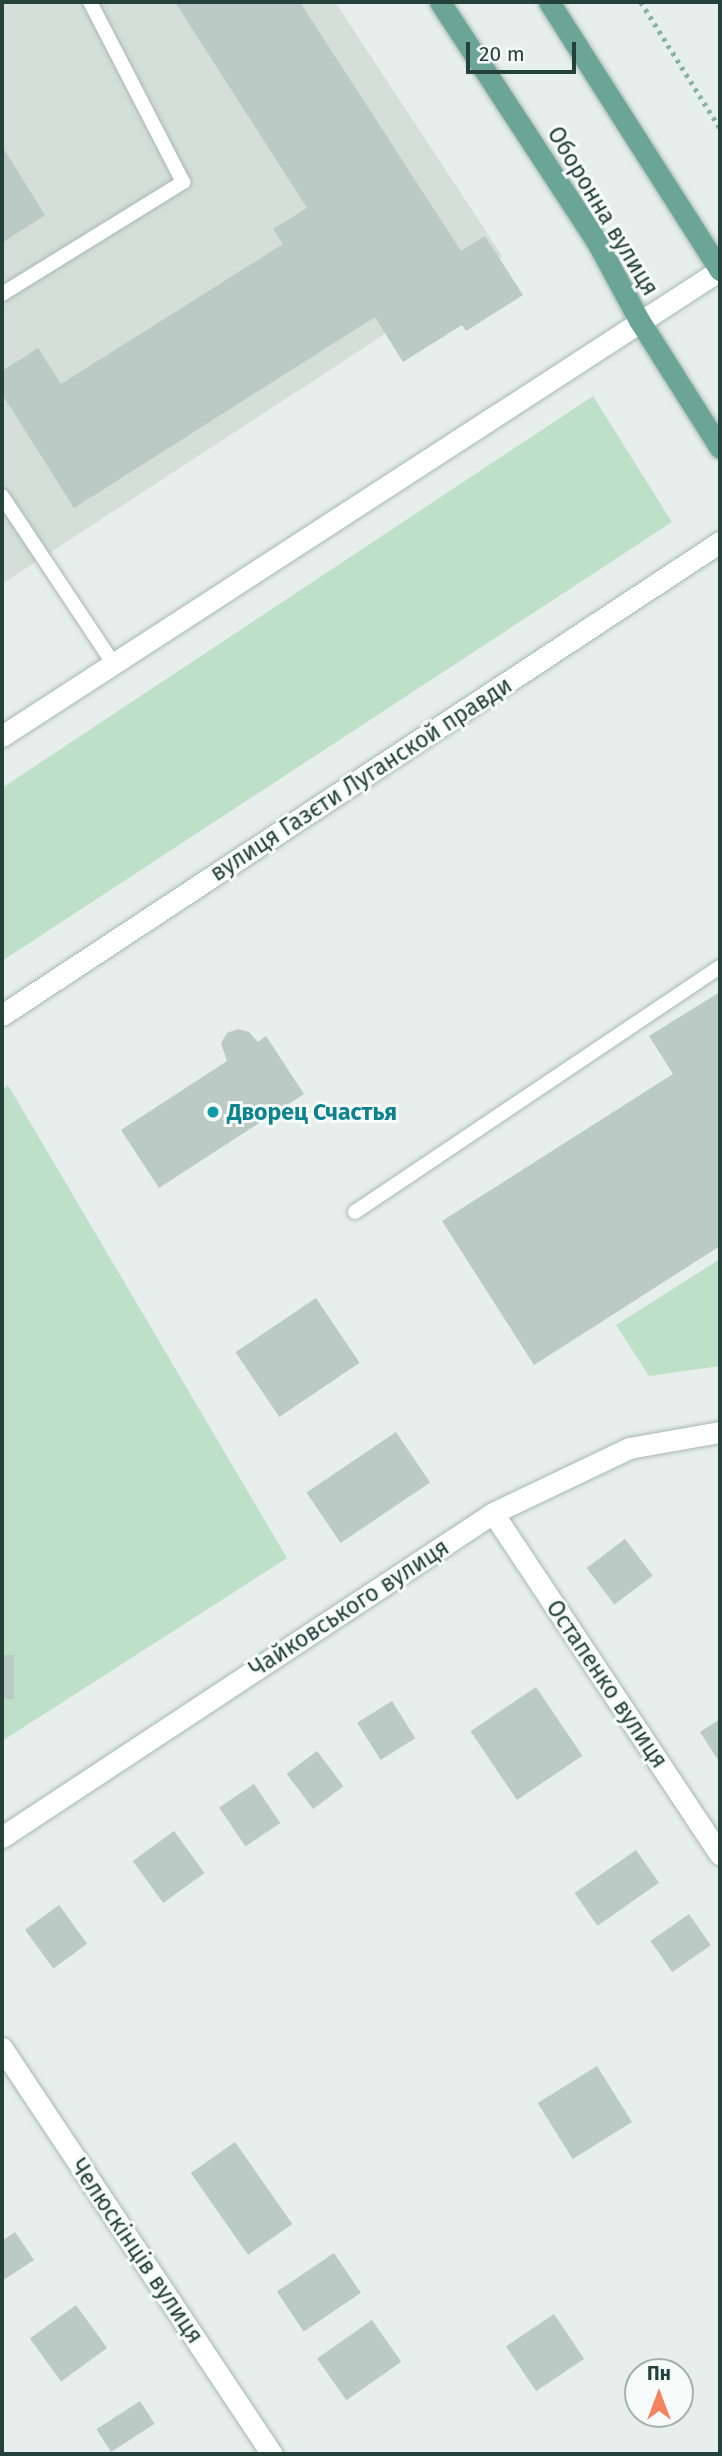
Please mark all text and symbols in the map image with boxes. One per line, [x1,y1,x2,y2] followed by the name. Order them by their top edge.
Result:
[470,28,580,72] scale bar
[479,41,525,67] text: 20 m
[542,121,664,301] street label: Оборонна вулиця
[205,671,517,887] street label: вулиця Газєти Луганской правди
[227,1098,397,1126] place label: Дворец Счастья
[205,1104,221,1120] marker: Дворец Счастья
[244,1533,454,1683] street label: Чайковського вулиця
[541,1595,673,1773] street label: Остапенко вулиця
[65,2153,209,2349] street label: Челюскінців вулиця
[624,2358,694,2428] north arrow
[647,2362,671,2385] text: Пн

